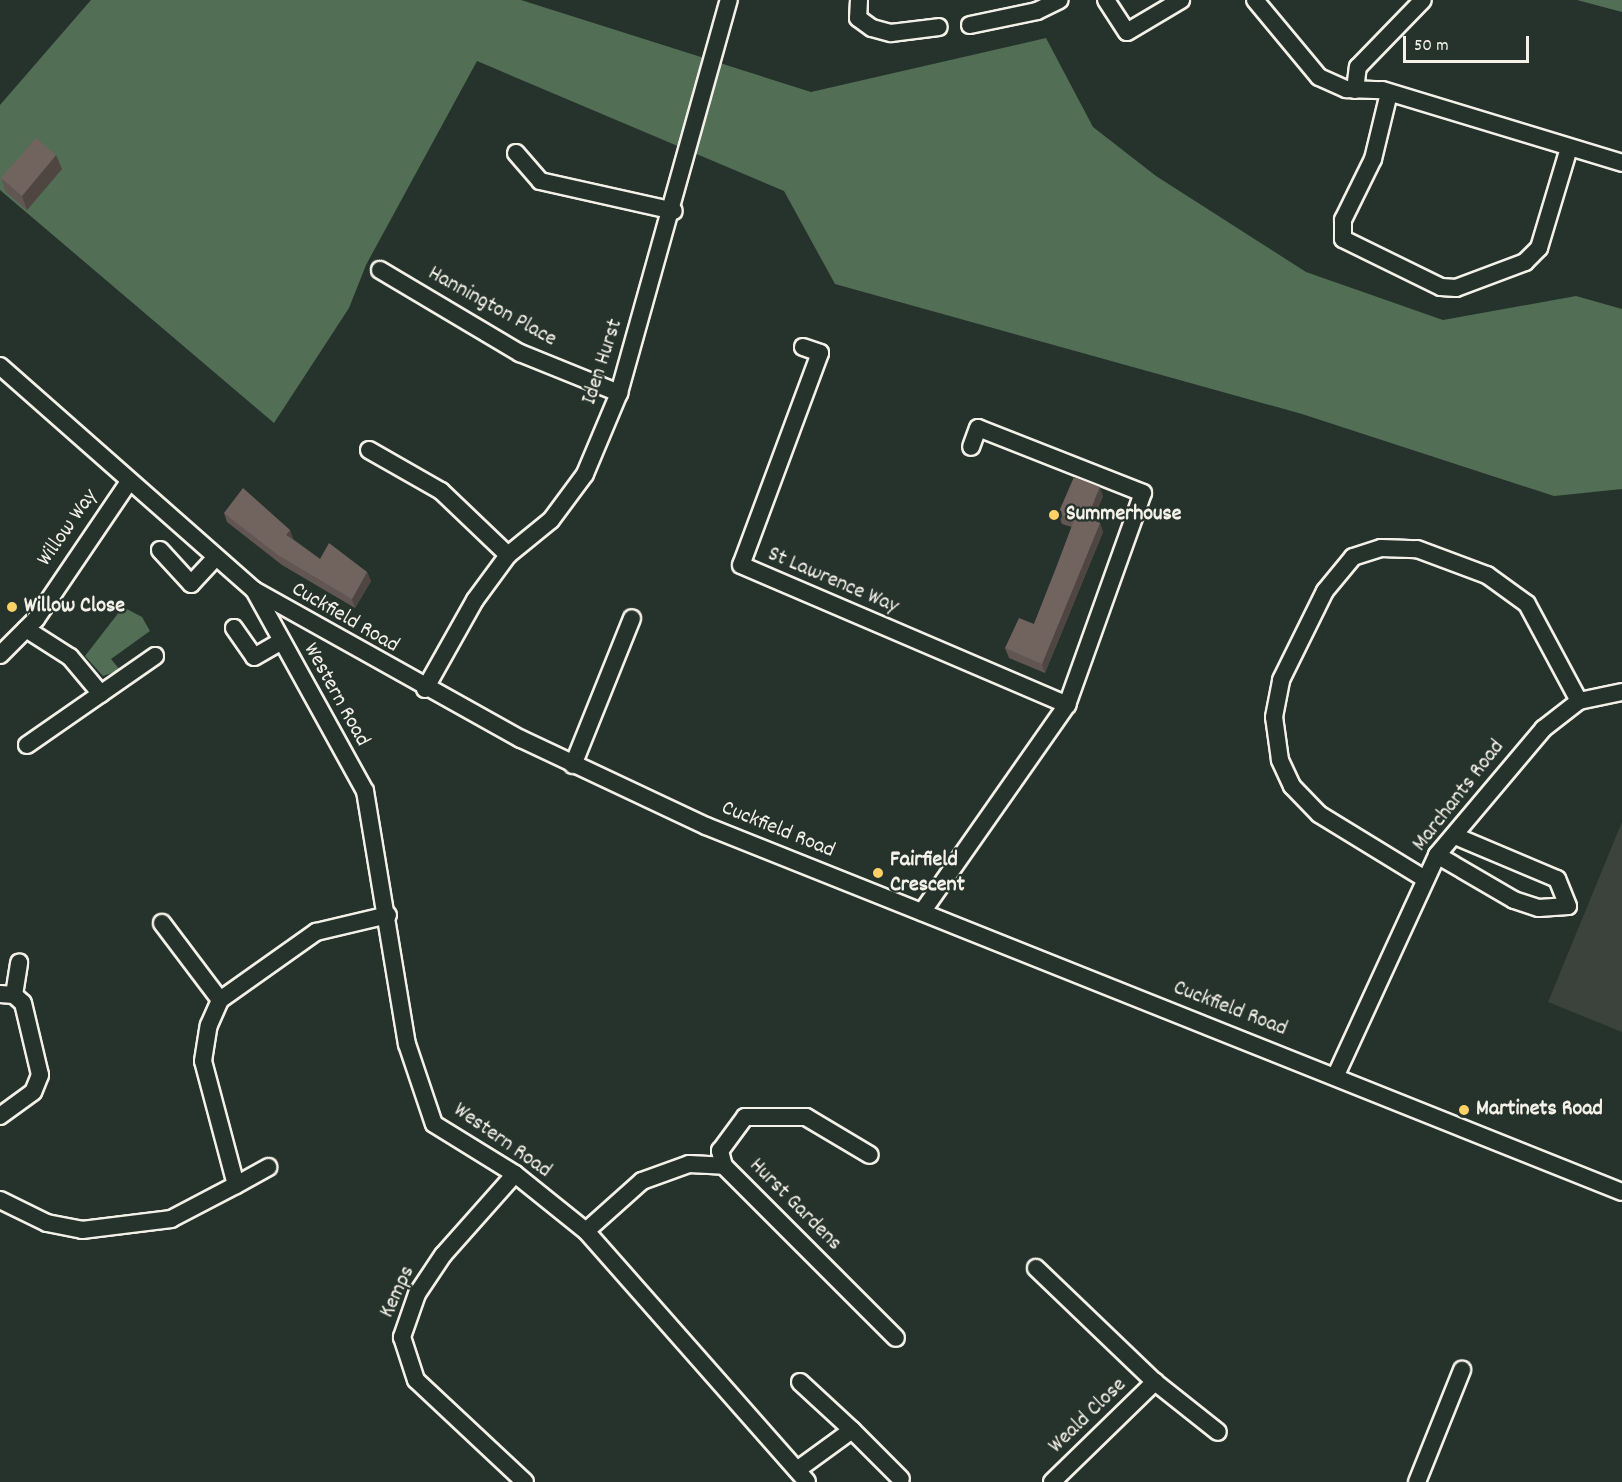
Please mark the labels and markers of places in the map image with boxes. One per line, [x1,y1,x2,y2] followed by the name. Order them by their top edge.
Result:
[1066,502,1182,528] place label: Summerhouse
[1047,508,1061,522] marker: Summerhouse
[24,594,125,620] place label: Willow Close
[5,600,19,614] marker: Willow Close
[890,847,965,898] place label: Fairfield Crescent
[871,866,885,880] marker: Fairfield Crescent
[1476,1097,1603,1123] place label: Martinets Road
[1457,1103,1471,1117] marker: Martinets Road

